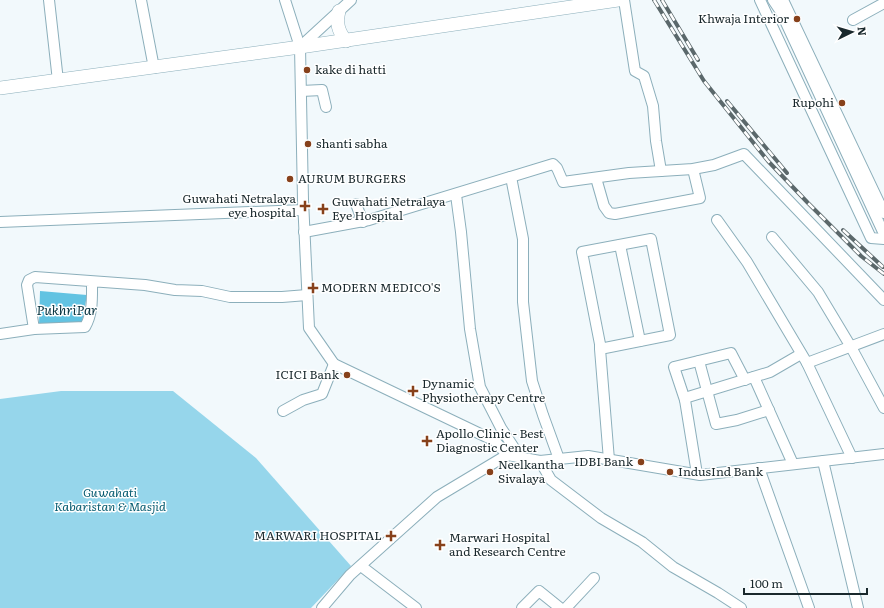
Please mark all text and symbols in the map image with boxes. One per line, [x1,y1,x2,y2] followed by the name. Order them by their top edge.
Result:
[698,9,789,27] place label: Khwaja Interior
[832,12,872,52] north arrow
[792,14,802,24] marker: Khwaja Interior
[855,26,871,36] text: N
[315,60,386,78] place label: kake di hatti
[302,65,312,75] marker: kake di hatti
[792,93,834,111] place label: Rupohi
[837,98,847,108] marker: Rupohi
[316,134,388,152] place label: shanti sabha
[303,139,313,149] marker: shanti sabha
[298,169,406,187] place label: AURUM BURGERS
[285,174,295,184] marker: AURUM BURGERS
[182,189,297,221] place label: Guwahati Netralaya eye hospital
[332,192,446,224] place label: Guwahati Netralaya Eye Hospital
[299,200,311,212] marker: Guwahati Netralaya eye hospital
[317,203,329,215] marker: Guwahati Netralaya Eye Hospital
[321,278,441,296] place label: MODERN MEDICO'S
[308,283,318,293] marker: MODERN MEDICO'S
[37,300,97,319] water label: PukhriPar
[276,365,340,383] place label: ICICI Bank
[342,370,352,380] marker: ICICI Bank
[422,374,545,406] place label: Dynamic Physiotherapy Centre
[407,385,419,397] marker: Dynamic Physiotherapy Centre
[436,424,544,456] place label: Apollo Clinic - Best Diagnostic Center
[421,435,433,447] marker: Apollo Clinic - Best Diagnostic Center
[574,452,634,470] place label: IDBI Bank
[498,455,565,487] place label: Neelkantha Sivalaya
[636,457,646,467] marker: IDBI Bank
[678,462,764,480] place label: IndusInd Bank
[485,467,495,477] marker: Neelkantha Sivalaya
[665,467,675,477] marker: IndusInd Bank
[54,483,166,515] park label: Guwahati Kabaristan & Masjid
[254,526,382,544] place label: MARWARI HOSPITAL
[449,528,566,560] place label: Marwari Hospital and Research Centre
[385,530,397,542] marker: MARWARI HOSPITAL
[434,539,446,551] marker: Marwari Hospital and Research Centre
[744,570,867,596] scale bar
[750,574,783,592] text: 100 m

